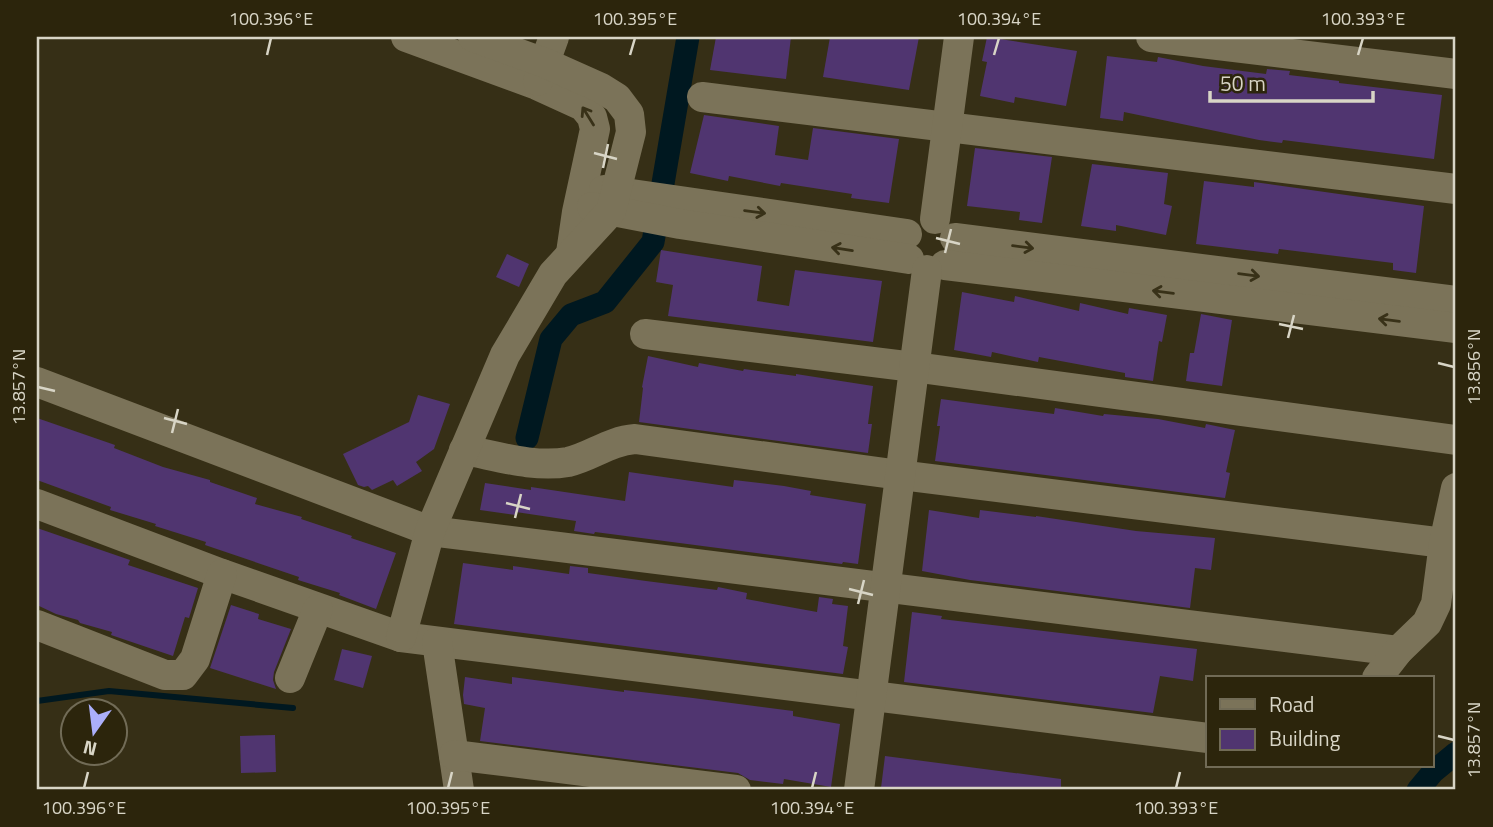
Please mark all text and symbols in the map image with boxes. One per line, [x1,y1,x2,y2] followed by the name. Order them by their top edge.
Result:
[229,5,313,32] text: 100.396°E
[593,5,677,32] text: 100.395°E
[957,5,1041,32] text: 100.394°E
[1321,5,1405,32] text: 100.393°E
[1210,60,1372,104] scale bar
[1220,67,1266,99] text: 50 m
[581,107,596,126] one-way arrow
[743,206,766,219] one-way arrow
[1011,240,1034,253] one-way arrow
[831,242,854,255] one-way arrow
[1237,269,1260,282] one-way arrow
[1152,285,1175,298] one-way arrow
[1378,313,1400,326] one-way arrow
[1460,329,1487,405] text: 13.856°N
[5,349,32,425] text: 13.857°N
[1206,676,1434,768] legend
[1269,688,1314,720] text: Road
[60,698,130,768] north arrow
[1460,702,1487,778] text: 13.857°N
[1269,722,1341,754] text: Building
[80,733,100,765] text: N
[42,794,126,821] text: 100.396°E
[406,794,490,821] text: 100.395°E
[770,794,854,821] text: 100.394°E
[1134,794,1218,821] text: 100.393°E

